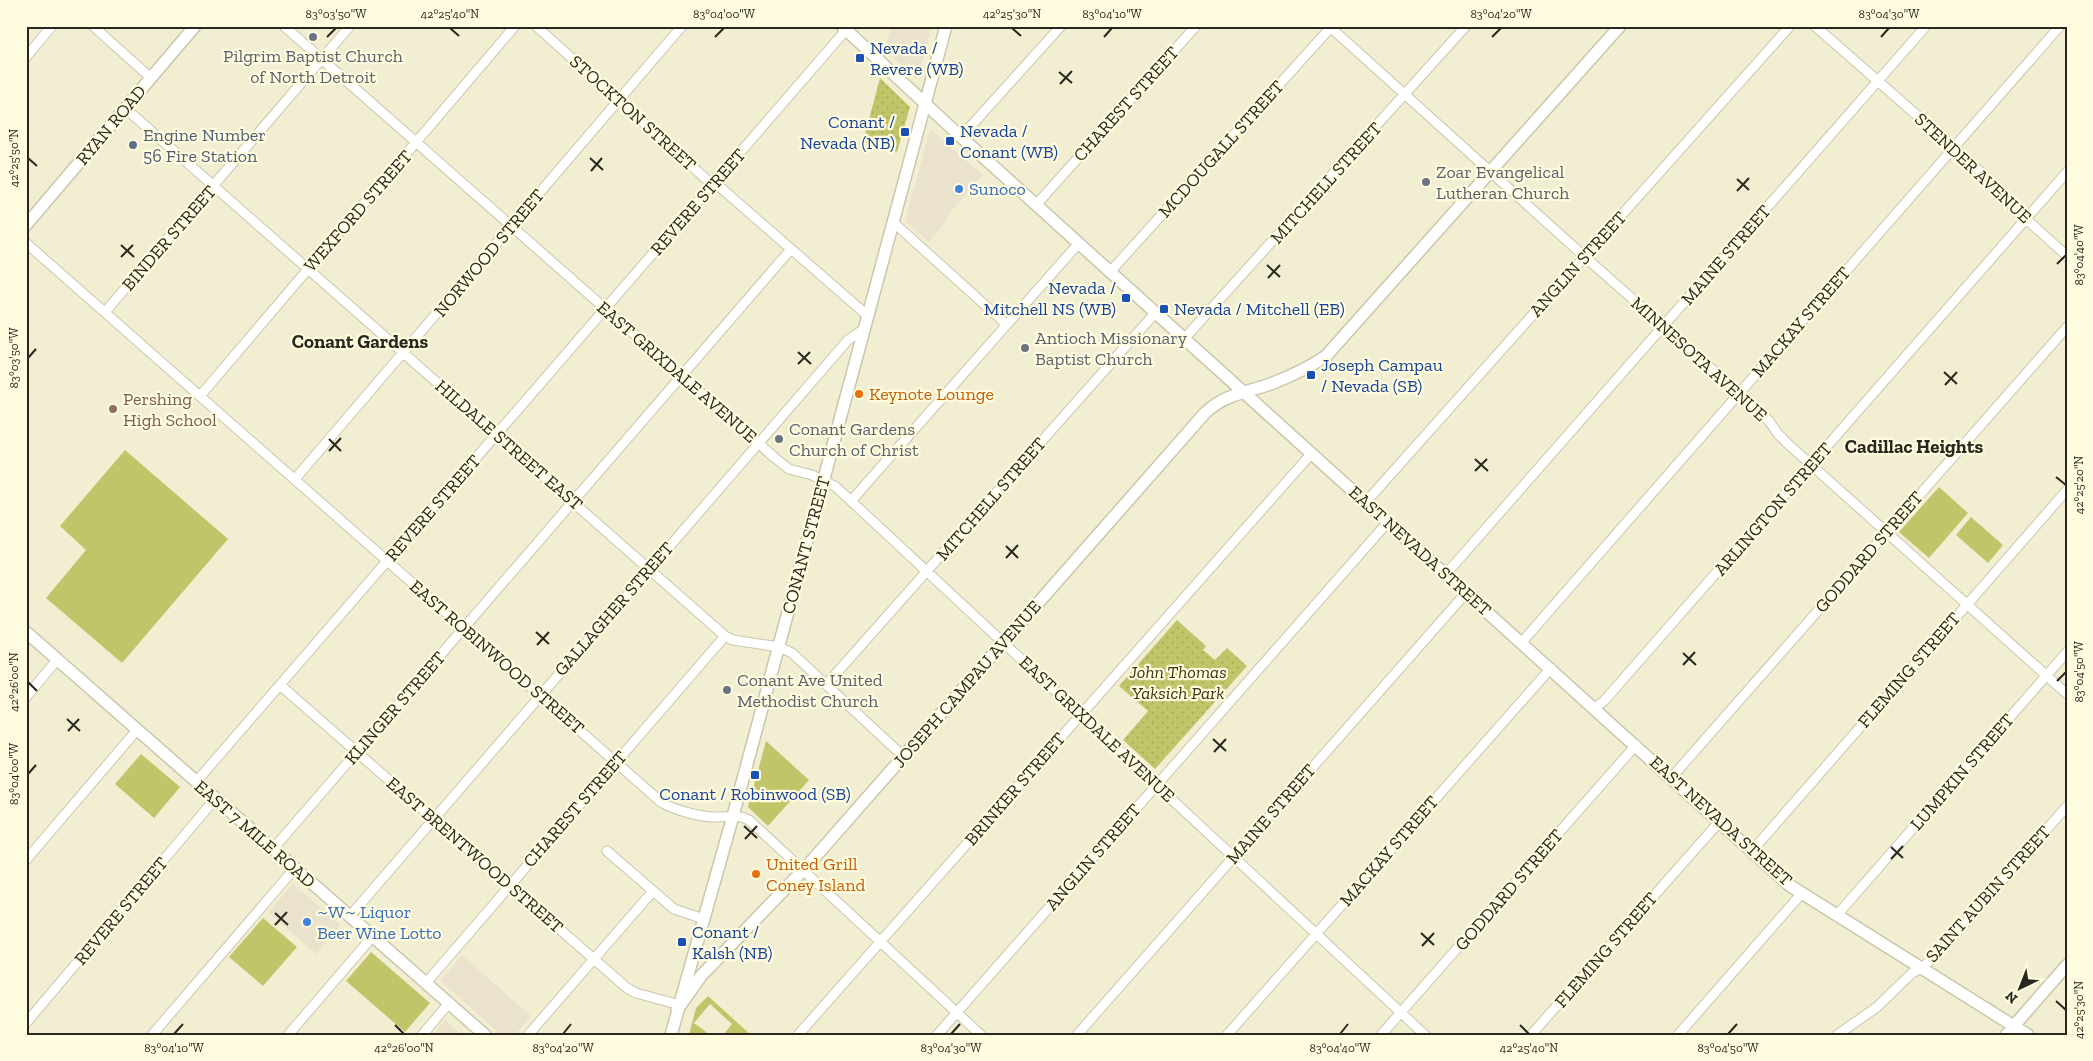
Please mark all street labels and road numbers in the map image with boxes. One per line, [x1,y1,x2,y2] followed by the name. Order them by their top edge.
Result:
[1069,42,1183,166] street label: CHAREST STREET
[565,50,701,176] street label: STOCKTON STREET
[1154,76,1288,222] street label: MCDOUGALL STREET
[71,81,151,169] street label: RYAN ROAD
[1910,108,2036,228] street label: STENDER AVENUE
[1266,118,1386,248] street label: MITCHELL STREET
[646,144,750,260] street label: REVERE STREET
[299,146,417,276] street label: WEXFORD STREET
[117,181,221,295] street label: BINDER STREET
[429,185,549,321] street label: NORWOOD STREET
[1677,200,1775,310] street label: MAINE STREET
[1525,207,1631,321] street label: ANGLIN STREET
[1747,262,1855,382] street label: MACKAY STREET
[1626,292,1772,426] street label: MINNESOTA AVENUE
[593,297,761,447] street label: EAST GRIXDALE AVENUE
[431,375,587,515] street label: HILDALE STREET EAST
[932,433,1050,565] street label: MITCHELL STREET
[1709,438,1837,580] street label: ARLINGTON STREET
[381,450,485,566] street label: REVERE STREET
[777,474,835,616] street label: CONANT STREET
[1344,481,1496,621] street label: EAST NEVADA STREET
[1810,487,1928,617] street label: GODDARD STREET
[550,537,678,681] street label: GALLAGHER STREET
[405,575,589,739] street label: EAST ROBINWOOD STREET
[888,596,1046,772] street label: JOSEPH CAMPAU AVENUE
[1853,608,1965,732] street label: FLEMING STREET
[340,647,450,769] street label: KLINGER STREET
[1015,651,1179,807] street label: EAST GRIXDALE AVENUE
[1905,709,2019,835] street label: LUMPKIN STREET
[960,728,1070,850] street label: BRINKER STREET
[518,746,632,872] street label: CHAREST STREET
[1645,751,1797,891] street label: EAST NEVADA STREET
[1222,759,1320,869] street label: MAINE STREET
[382,772,568,938] street label: EAST BRENTWOOD STREET
[190,775,320,893] street label: EAST 7 MILE ROAD
[1335,791,1443,911] street label: MACKAY STREET
[1041,799,1145,915] street label: ANGLIN STREET
[1921,821,2055,967] street label: SAINT AUBIN STREET
[1450,825,1568,955] street label: GODDARD STREET
[70,853,172,969] street label: REVERE STREET
[1550,888,1662,1012] street label: FLEMING STREET

